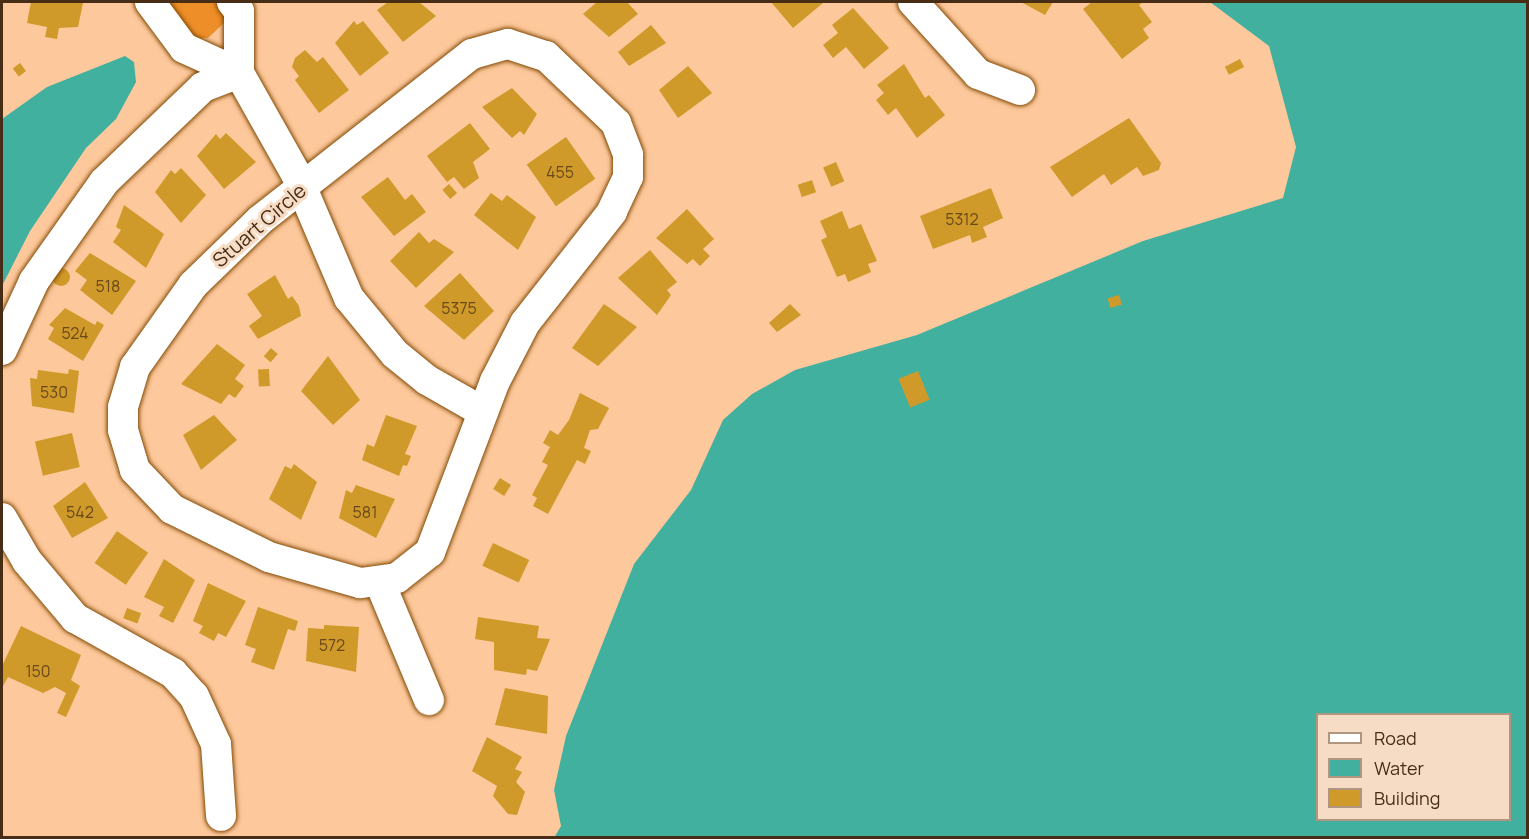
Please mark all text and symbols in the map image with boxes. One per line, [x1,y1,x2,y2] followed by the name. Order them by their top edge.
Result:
[546,162,574,182] house number: 455
[207,178,311,272] street label: Stuart Circle
[945,209,979,229] house number: 5312
[96,276,120,296] house number: 518
[441,298,477,318] house number: 5375
[61,323,89,343] house number: 524
[40,382,68,402] house number: 530
[66,502,94,522] house number: 542
[353,502,377,522] house number: 581
[319,635,345,655] house number: 572
[25,661,51,681] house number: 150
[1316,713,1511,821] legend
[1374,726,1417,750] text: Road
[1374,756,1424,780] text: Water
[1374,786,1440,810] text: Building

